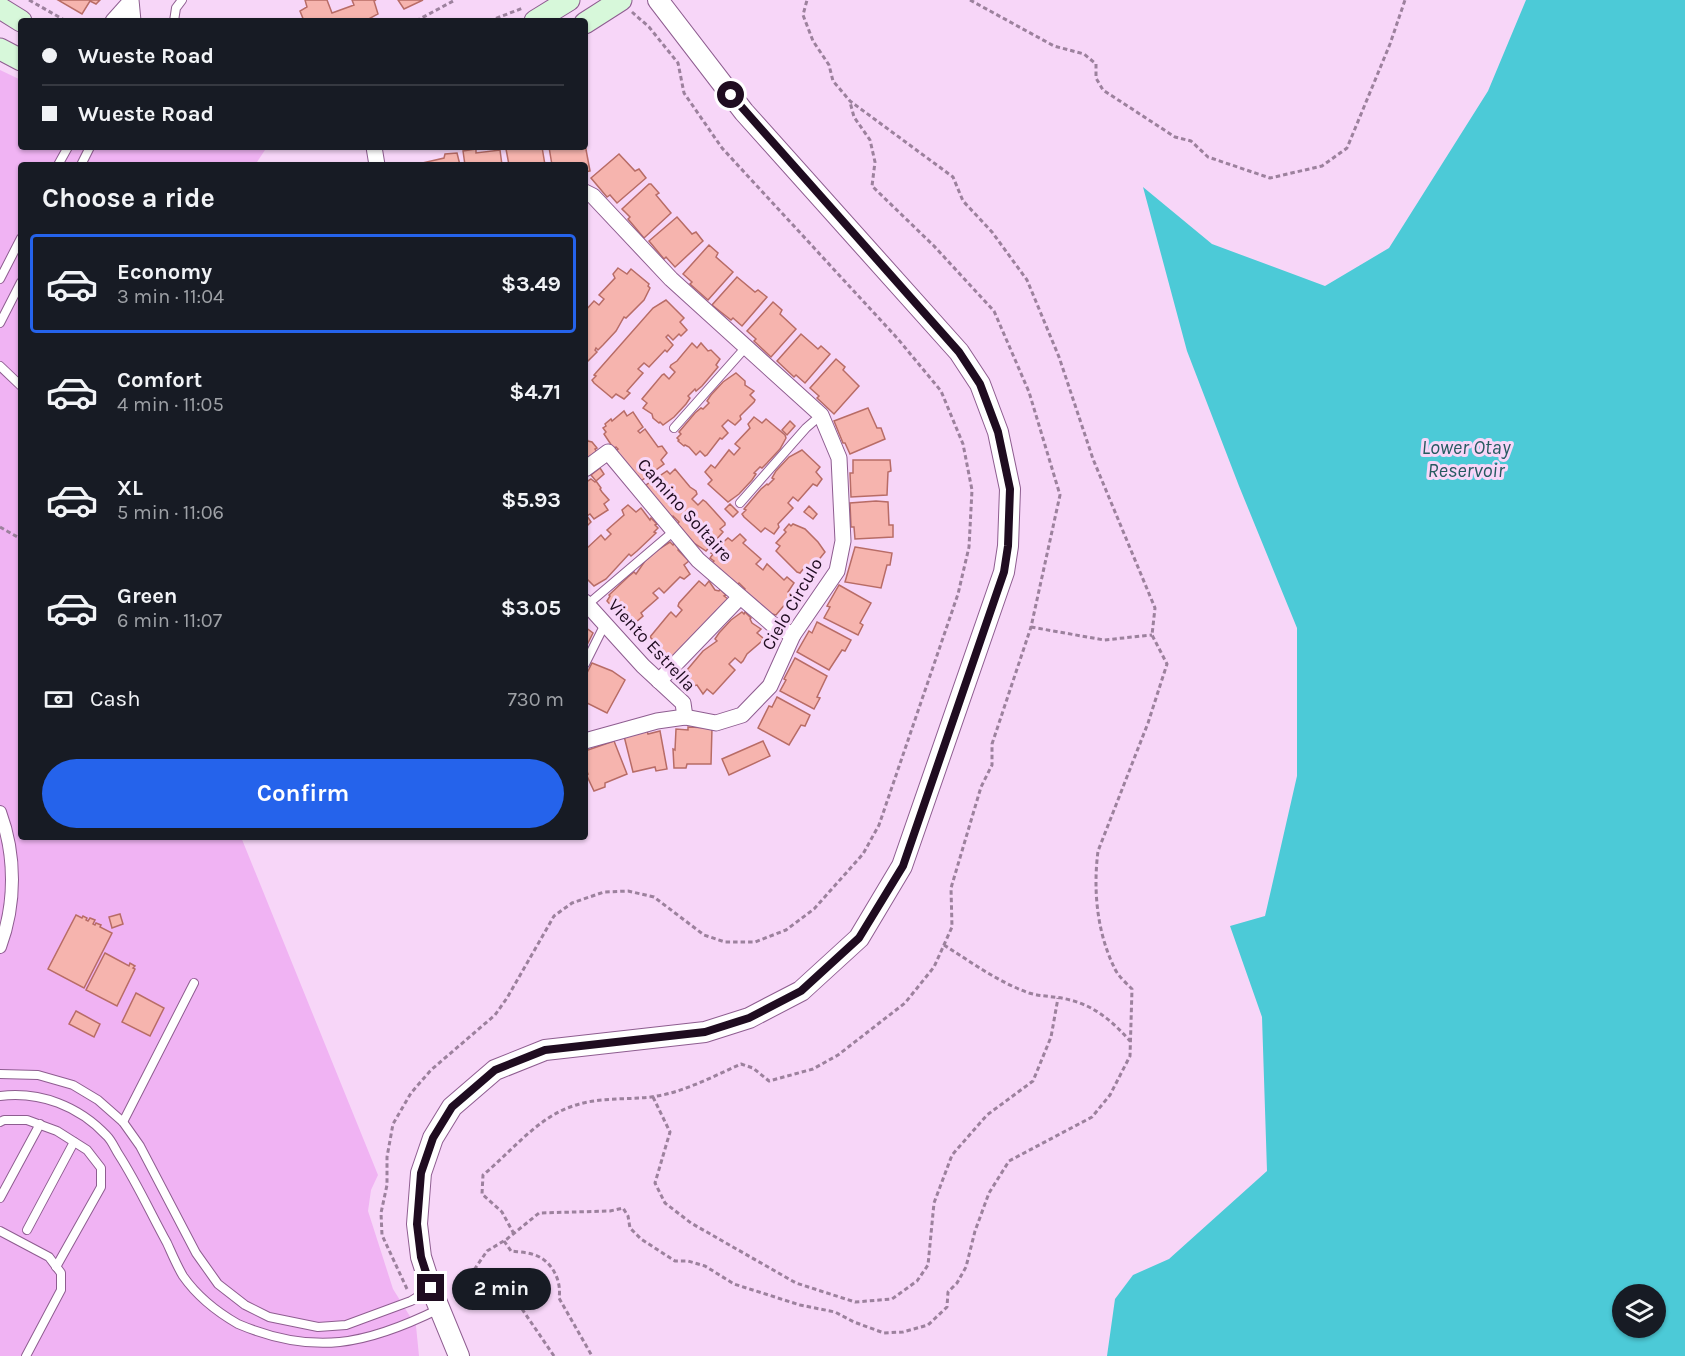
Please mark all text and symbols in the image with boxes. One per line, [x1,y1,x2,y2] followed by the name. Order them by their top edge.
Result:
[78,43,214,69] text: Wueste Road
[717,81,744,108] route start
[78,101,214,127] text: Wueste Road
[42,182,215,214] text: Choose a ride
[45,257,99,311] icon: car
[117,259,212,285] text: Economy
[501,271,561,297] text: $3.49
[117,285,224,308] text: 3 min · 11:04
[45,365,99,419] icon: car
[117,367,202,393] text: Comfort
[509,379,561,405] text: $4.71
[117,393,224,416] text: 4 min · 11:05
[1422,436,1512,482] water label: Lower Otay Reservoir
[633,454,737,566] street label: Camino Soltaire
[45,473,99,527] icon: car
[117,475,143,501] text: XL
[501,487,561,513] text: $5.93
[117,501,224,524] text: 5 min · 11:06
[757,554,827,654] street label: Cielo Circulo
[45,581,99,635] icon: car
[117,583,178,609] text: Green
[604,594,700,696] street label: Viento Estrella
[501,595,561,621] text: $3.05
[117,609,222,632] text: 6 min · 11:07
[42,683,75,716] icon: cash
[90,686,140,712] text: Cash
[507,688,564,711] text: 730 m
[42,759,564,828] button: Confirm
[452,1267,551,1309] callout: 2 min
[417,1274,444,1301] route end
[474,1277,529,1300] text: 2 min
[1612,1284,1666,1338] map controls
[1612,1284,1666,1338] button: layers

